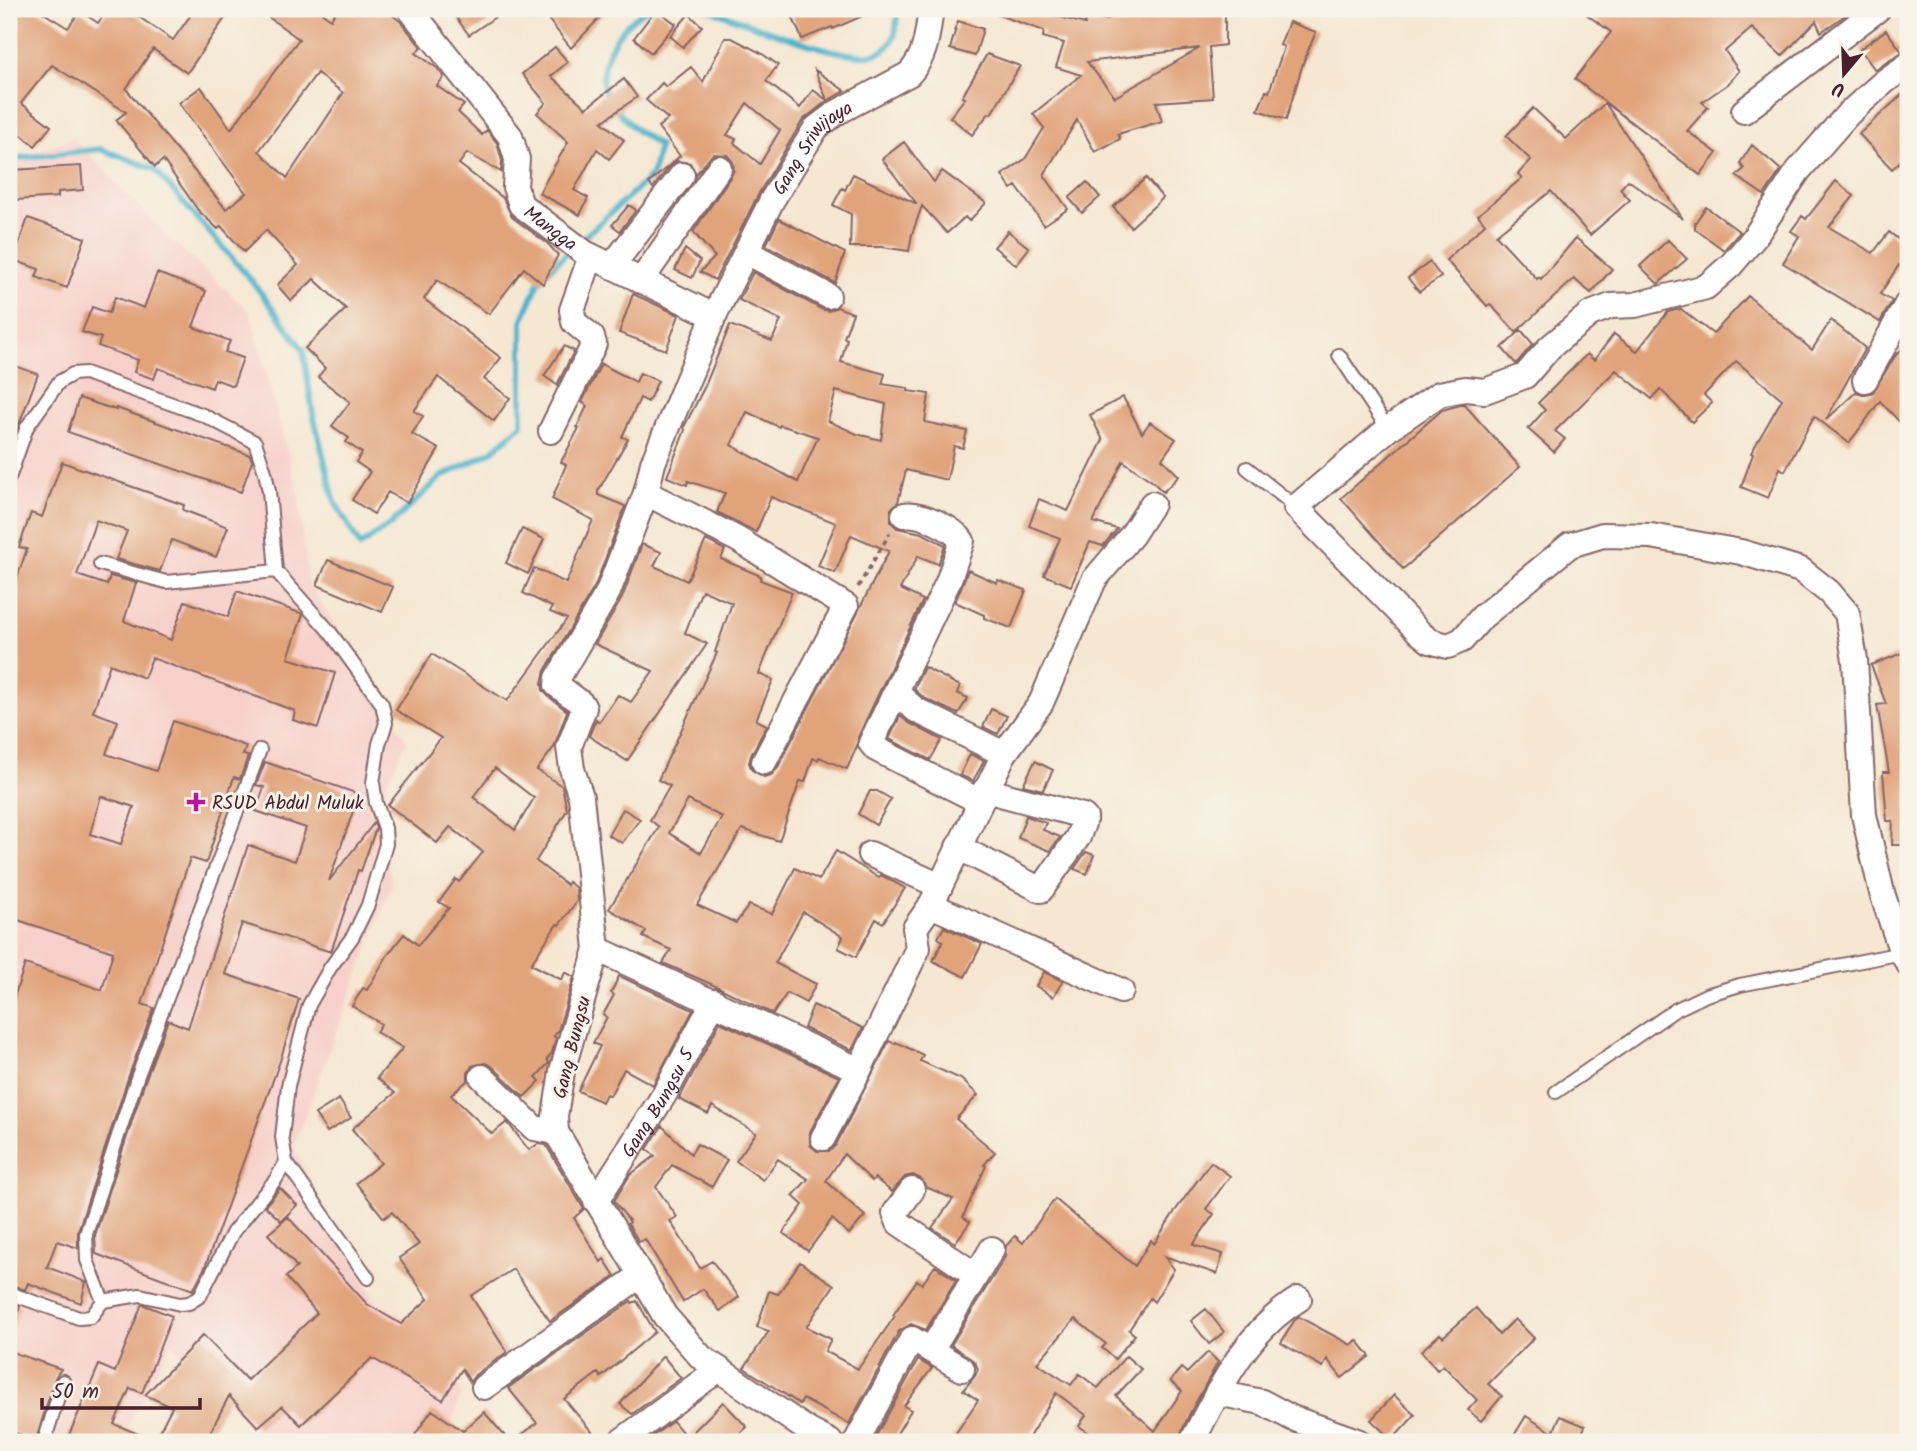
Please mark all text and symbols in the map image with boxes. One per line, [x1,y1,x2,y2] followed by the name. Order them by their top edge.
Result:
[1808,38,1878,108] north arrow
[1828,72,1849,104] text: U
[765,94,858,202] street label: Gang Sriwijaya
[516,199,583,259] street label: Mangga
[212,789,364,819] place label: RSUD Abdul Muluk
[186,792,206,812] marker: RSUD Abdul Muluk
[546,993,600,1102] street label: Gang Bungsu
[615,1042,704,1164] street label: Gang Bungsu 5
[42,1367,200,1411] scale bar
[52,1376,99,1409] text: 50 m

